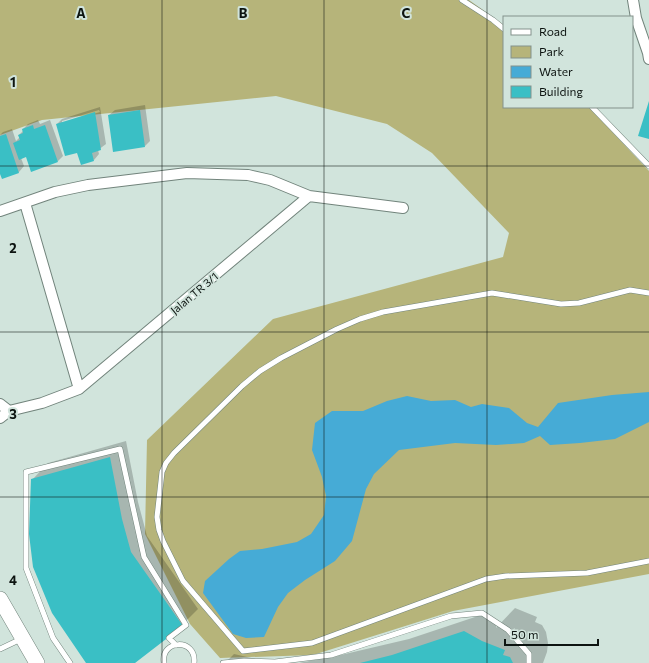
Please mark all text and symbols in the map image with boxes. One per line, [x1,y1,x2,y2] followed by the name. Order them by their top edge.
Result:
[76,5,86,21] text: A
[239,5,248,21] text: B
[402,5,411,21] text: C
[503,16,633,108] legend
[539,24,567,38] text: Road
[539,44,565,58] text: Park
[539,64,573,78] text: Water
[10,74,16,90] text: 1
[539,84,583,98] text: Building
[9,240,17,256] text: 2
[168,269,221,317] street label: Jalan TR 3/1
[9,406,17,422] text: 3
[9,572,17,588] text: 4
[505,621,598,647] scale bar
[511,627,539,641] text: 50 m

